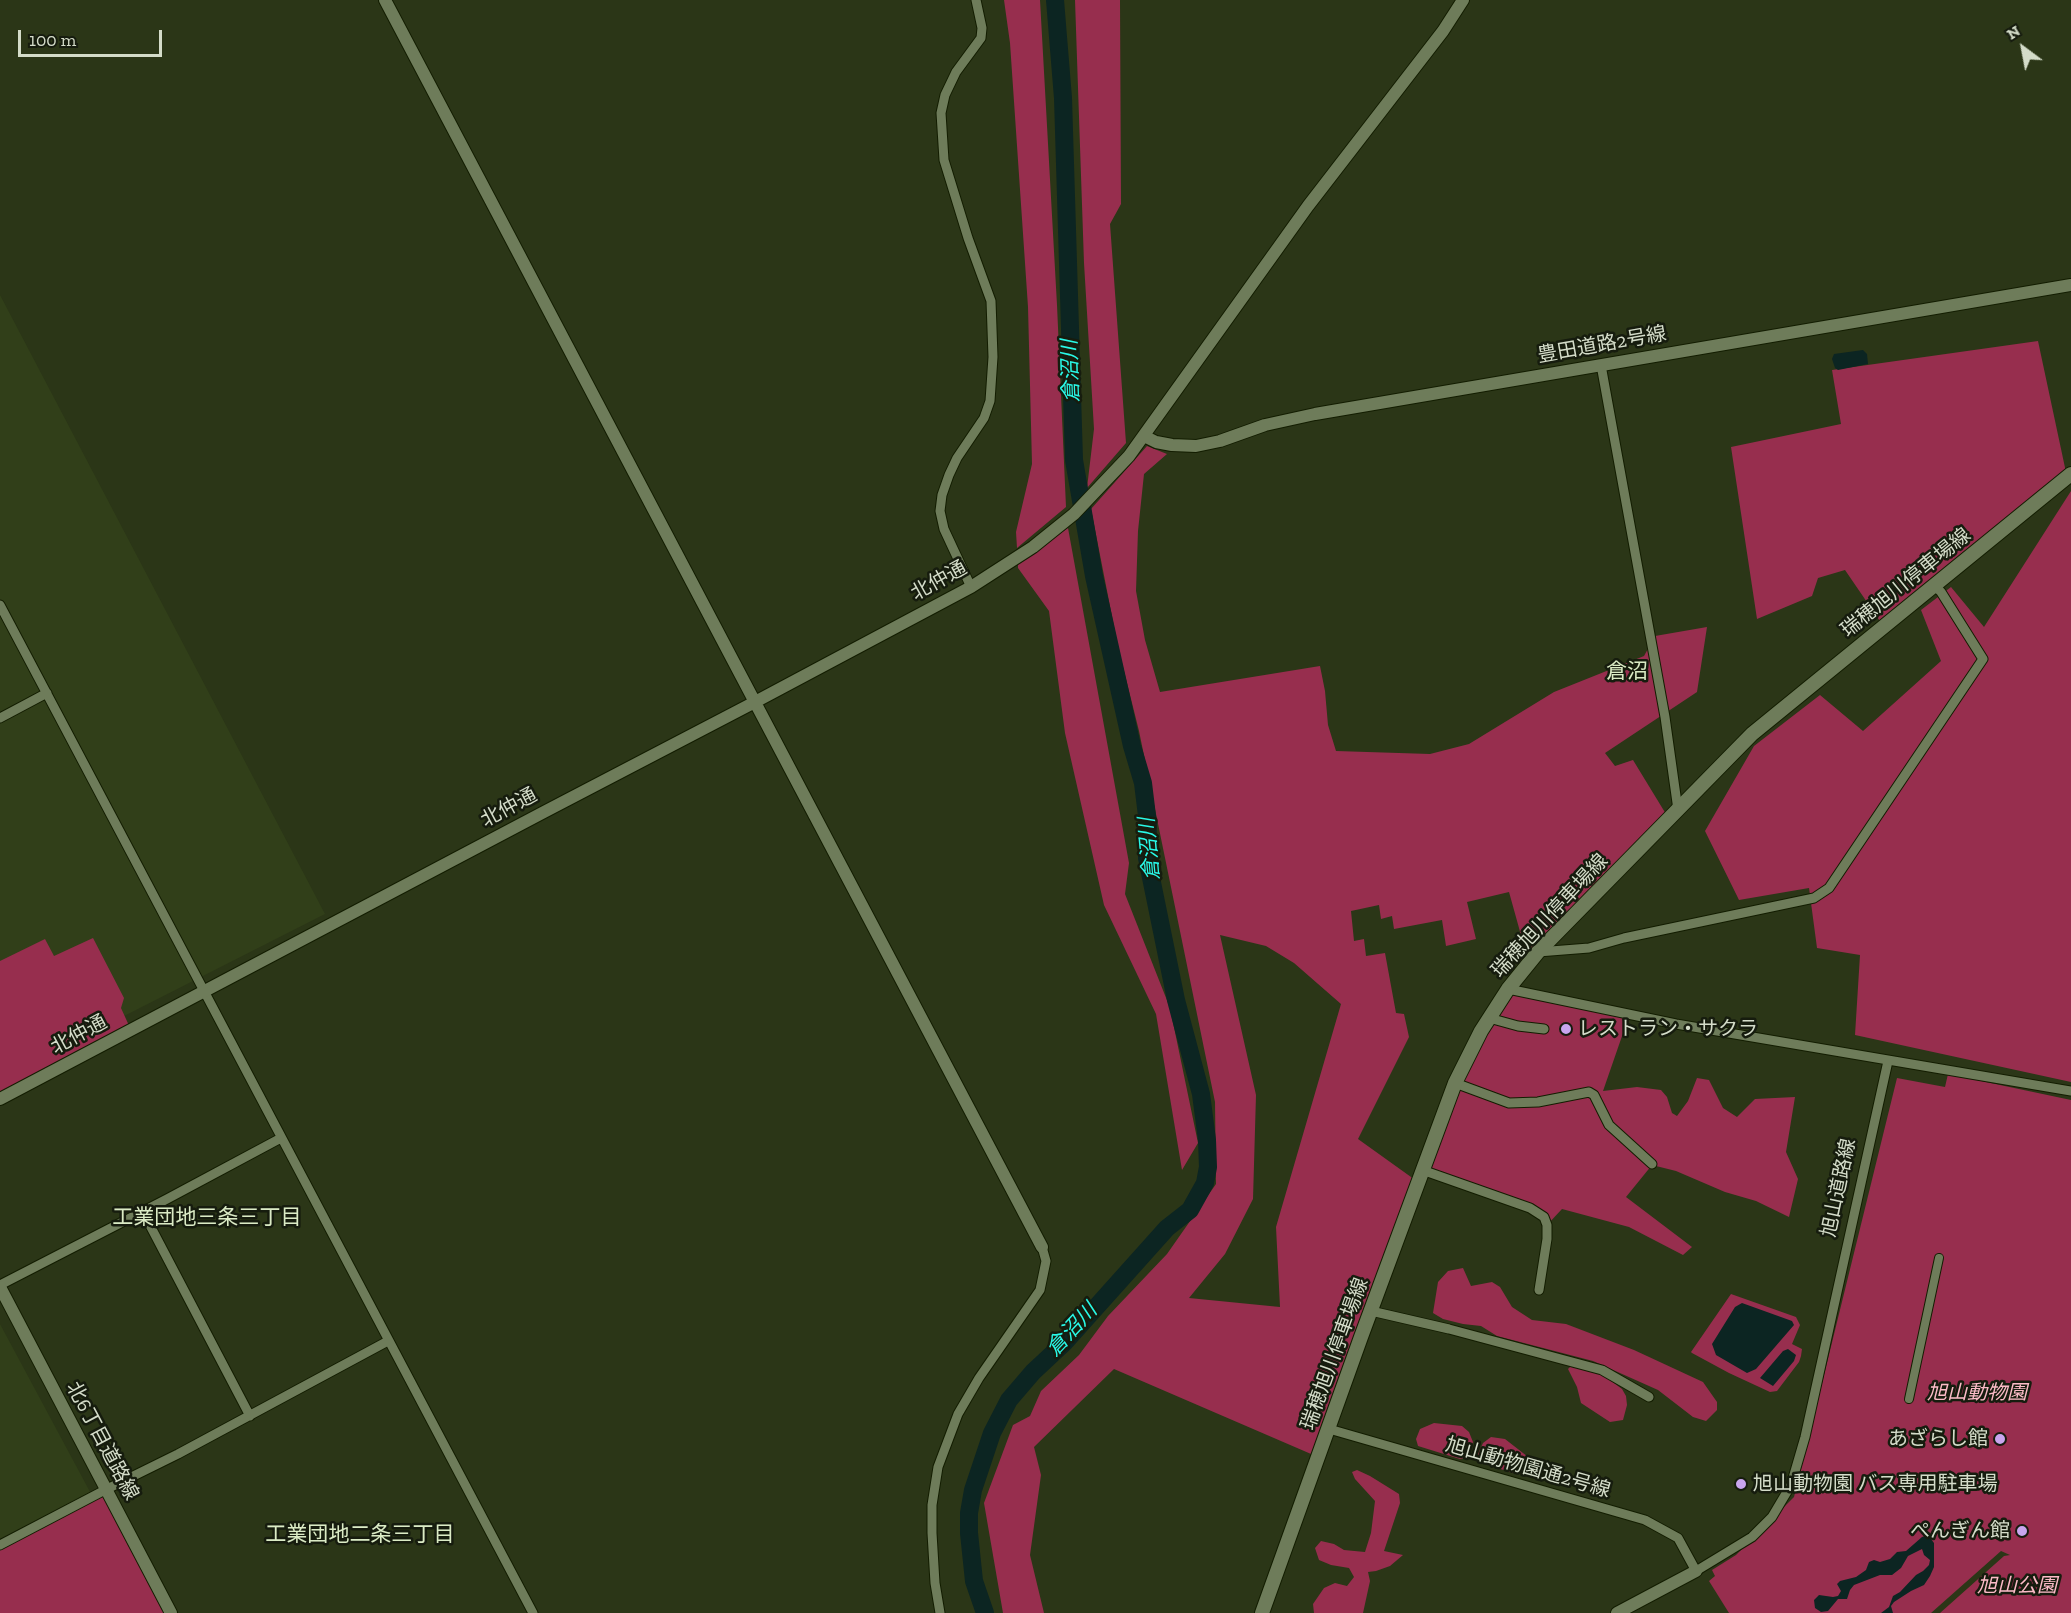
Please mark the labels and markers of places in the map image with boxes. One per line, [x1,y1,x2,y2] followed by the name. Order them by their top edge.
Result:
[1578,1017,1758,1041] place label: レストラン・サクラ
[1559,1022,1573,1036] marker: レストラン・サクラ
[1888,1427,1988,1451] place label: あざらし館
[1993,1432,2007,1446] marker: あざらし館
[1753,1472,1998,1496] place label: 旭山動物園 バス専用駐車場
[1734,1477,1748,1491] marker: 旭山動物園 バス専用駐車場
[1910,1519,2010,1543] place label: ぺんぎん館
[2015,1524,2029,1538] marker: ぺんぎん館

